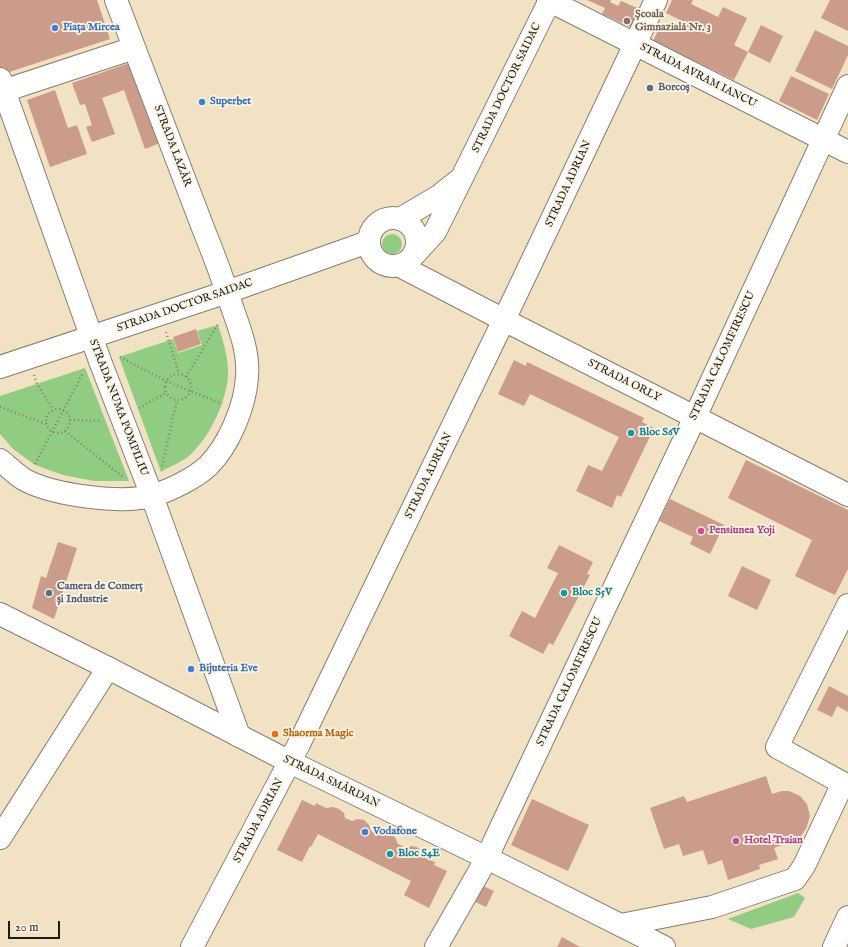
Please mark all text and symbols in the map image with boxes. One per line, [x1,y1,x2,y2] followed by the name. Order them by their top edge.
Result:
[635,8,711,34] place label: Școala Gimnazială Nr. 3
[622,16,632,26] marker: Școala Gimnazială Nr. 3
[63,21,120,35] place label: Piața Mircea
[470,21,544,155] street label: STRADA DOCTOR SAIDAC
[50,23,60,33] marker: Piața Mircea
[637,41,759,111] street label: STRADA AVRAM IANCU
[658,81,690,95] place label: Borcoș
[645,83,655,93] marker: Borcoș
[210,95,251,109] place label: Superbet
[197,97,207,107] marker: Superbet
[150,103,194,189] street label: STRADA LAZĂR
[543,139,595,229] street label: STRADA ADRIAN
[115,276,255,336] street label: STRADA DOCTOR SAIDAC
[687,289,759,423] street label: STRADA CALOMFIRESCU
[86,338,150,478] street label: STRADA NUMA POMPILIU
[585,357,663,405] street label: STRADA ORLY
[639,426,680,440] place label: Bloc S6V
[626,428,636,438] marker: Bloc S6V
[402,431,456,521] street label: STRADA ADRIAN
[709,524,775,538] place label: Pensiunea Yoji
[696,526,706,536] marker: Pensiunea Yoji
[57,580,143,606] place label: Camera de Comerț și Industrie
[572,586,612,600] place label: Bloc S5V
[44,588,54,598] marker: Camera de Comerț și Industrie
[559,588,569,598] marker: Bloc S5V
[534,615,606,749] street label: STRADA CALOMFIRESCU
[199,662,258,676] place label: Bijuteria Eve
[186,664,196,674] marker: Bijuteria Eve
[283,727,354,741] place label: Shaorma Magic
[270,729,280,739] marker: Shaorma Magic
[281,753,381,811] street label: STRADA SMÂRDAN
[231,776,287,866] street label: STRADA ADRIAN
[373,825,417,839] place label: Vodafone
[360,827,370,837] marker: Vodafone
[744,834,803,848] place label: Hotel Traian
[731,836,741,846] marker: Hotel Traian
[398,847,440,861] place label: Bloc S4E
[385,849,395,859] marker: Bloc S4E
[10,913,62,939] scale bar
[15,920,38,935] text: 20 m

